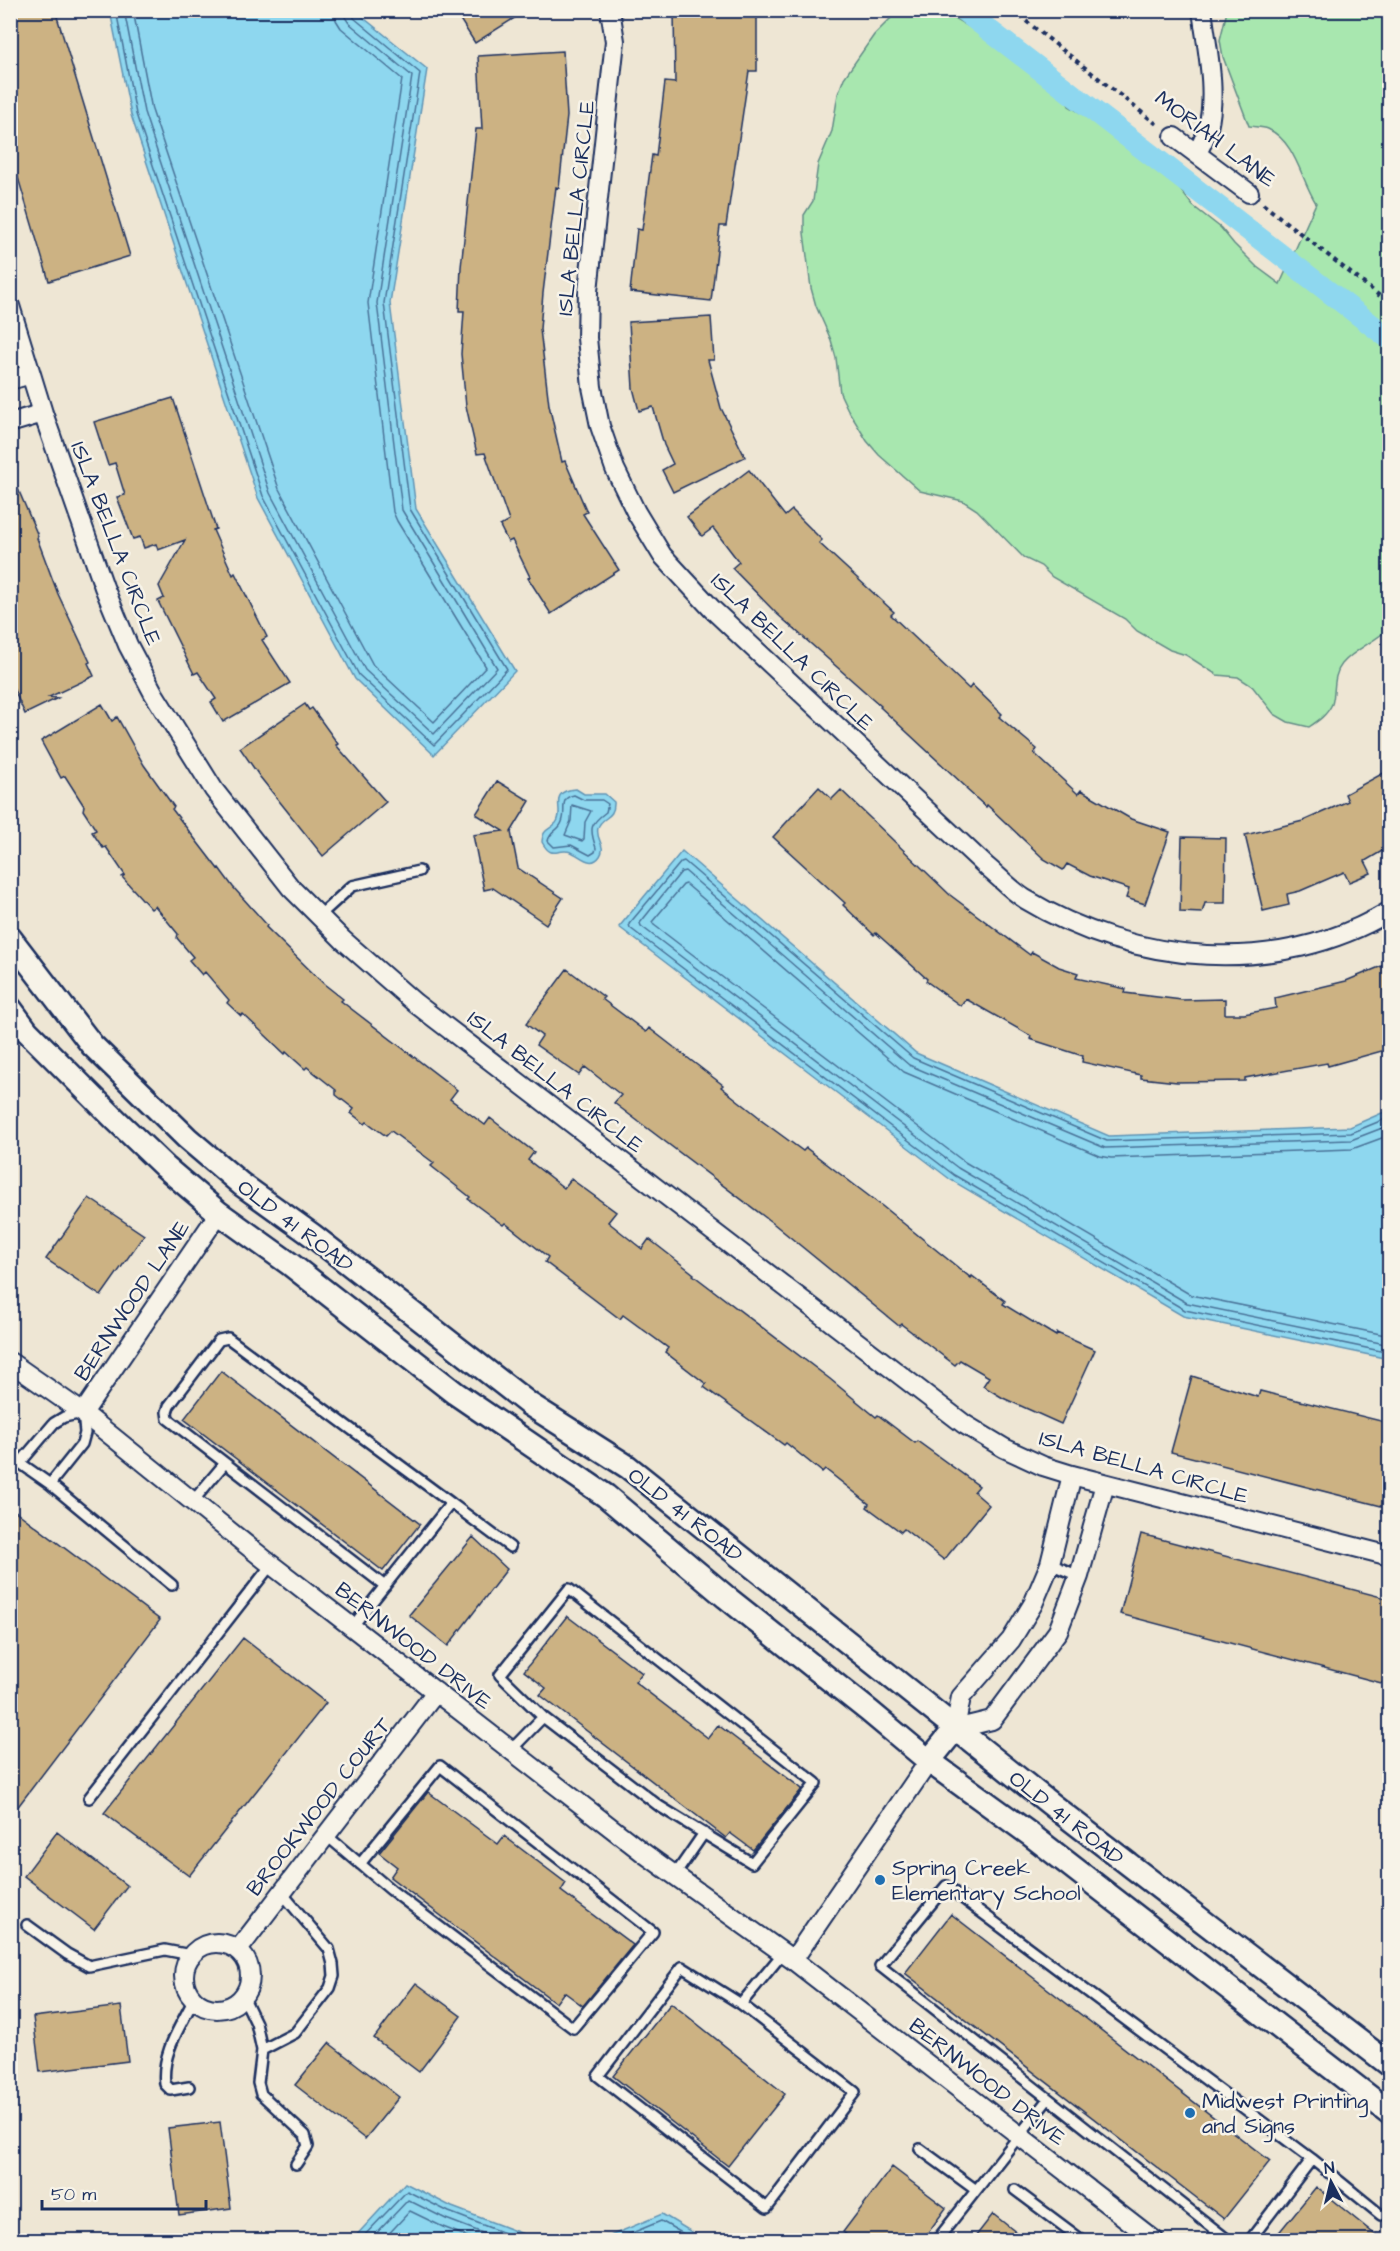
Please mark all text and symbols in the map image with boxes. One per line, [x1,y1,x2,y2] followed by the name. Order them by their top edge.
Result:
[1148,83,1282,195] street label: MORIAH LANE
[550,99,603,317] street label: ISLA BELLA CIRCLE
[62,437,169,650] street label: ISLA BELLA CIRCLE
[703,566,880,738] street label: ISLA BELLA CIRCLE
[460,1003,650,1161] street label: ISLA BELLA CIRCLE
[230,1172,360,1280] street label: OLD 41 ROAD
[67,1214,198,1387] street label: BERNWOOD LANE
[1035,1423,1252,1512] street label: ISLA BELLA CIRCLE
[621,1460,749,1570] street label: OLD 41 ROAD
[328,1575,498,1717] street label: BERNWOOD DRIVE
[239,1711,399,1903] street label: BROOKWOOD COURT
[1002,1763,1130,1873] street label: OLD 41 ROAD
[892,1853,1081,1910] place label: Spring Creek Elementary School
[873,1873,887,1887] marker: Spring Creek Elementary School
[902,2011,1072,2153] street label: BERNWOOD DRIVE
[1202,2086,1368,2143] place label: Midwest Printing and Signs
[1183,2106,1197,2120] marker: Midwest Printing and Signs
[1301,2152,1361,2212] north arrow
[1323,2157,1336,2180] text: N
[42,2173,206,2211] scale bar
[51,2182,96,2207] text: 50 m

